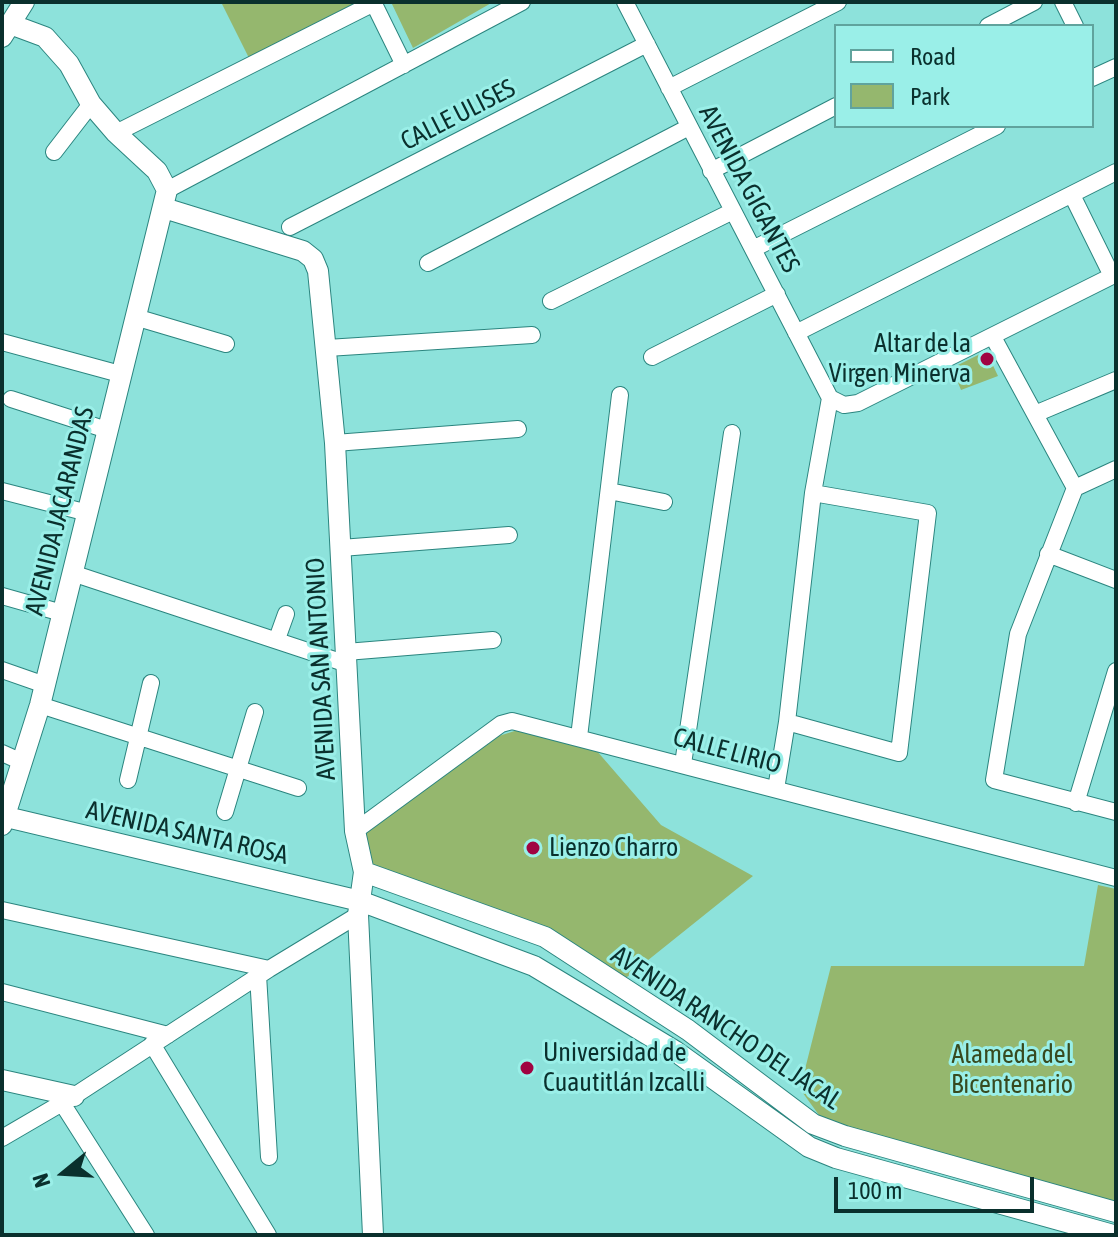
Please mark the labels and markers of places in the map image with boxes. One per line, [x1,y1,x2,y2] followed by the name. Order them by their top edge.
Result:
[829,328,971,390] place label: Altar de la Virgen Minerva
[978,350,996,368] marker: Altar de la Virgen Minerva
[549,832,678,864] place label: Lienzo Charro
[524,839,542,857] marker: Lienzo Charro
[543,1037,705,1098] place label: Universidad de Cuautitlán Izcalli
[518,1059,536,1077] marker: Universidad de Cuautitlán Izcalli

